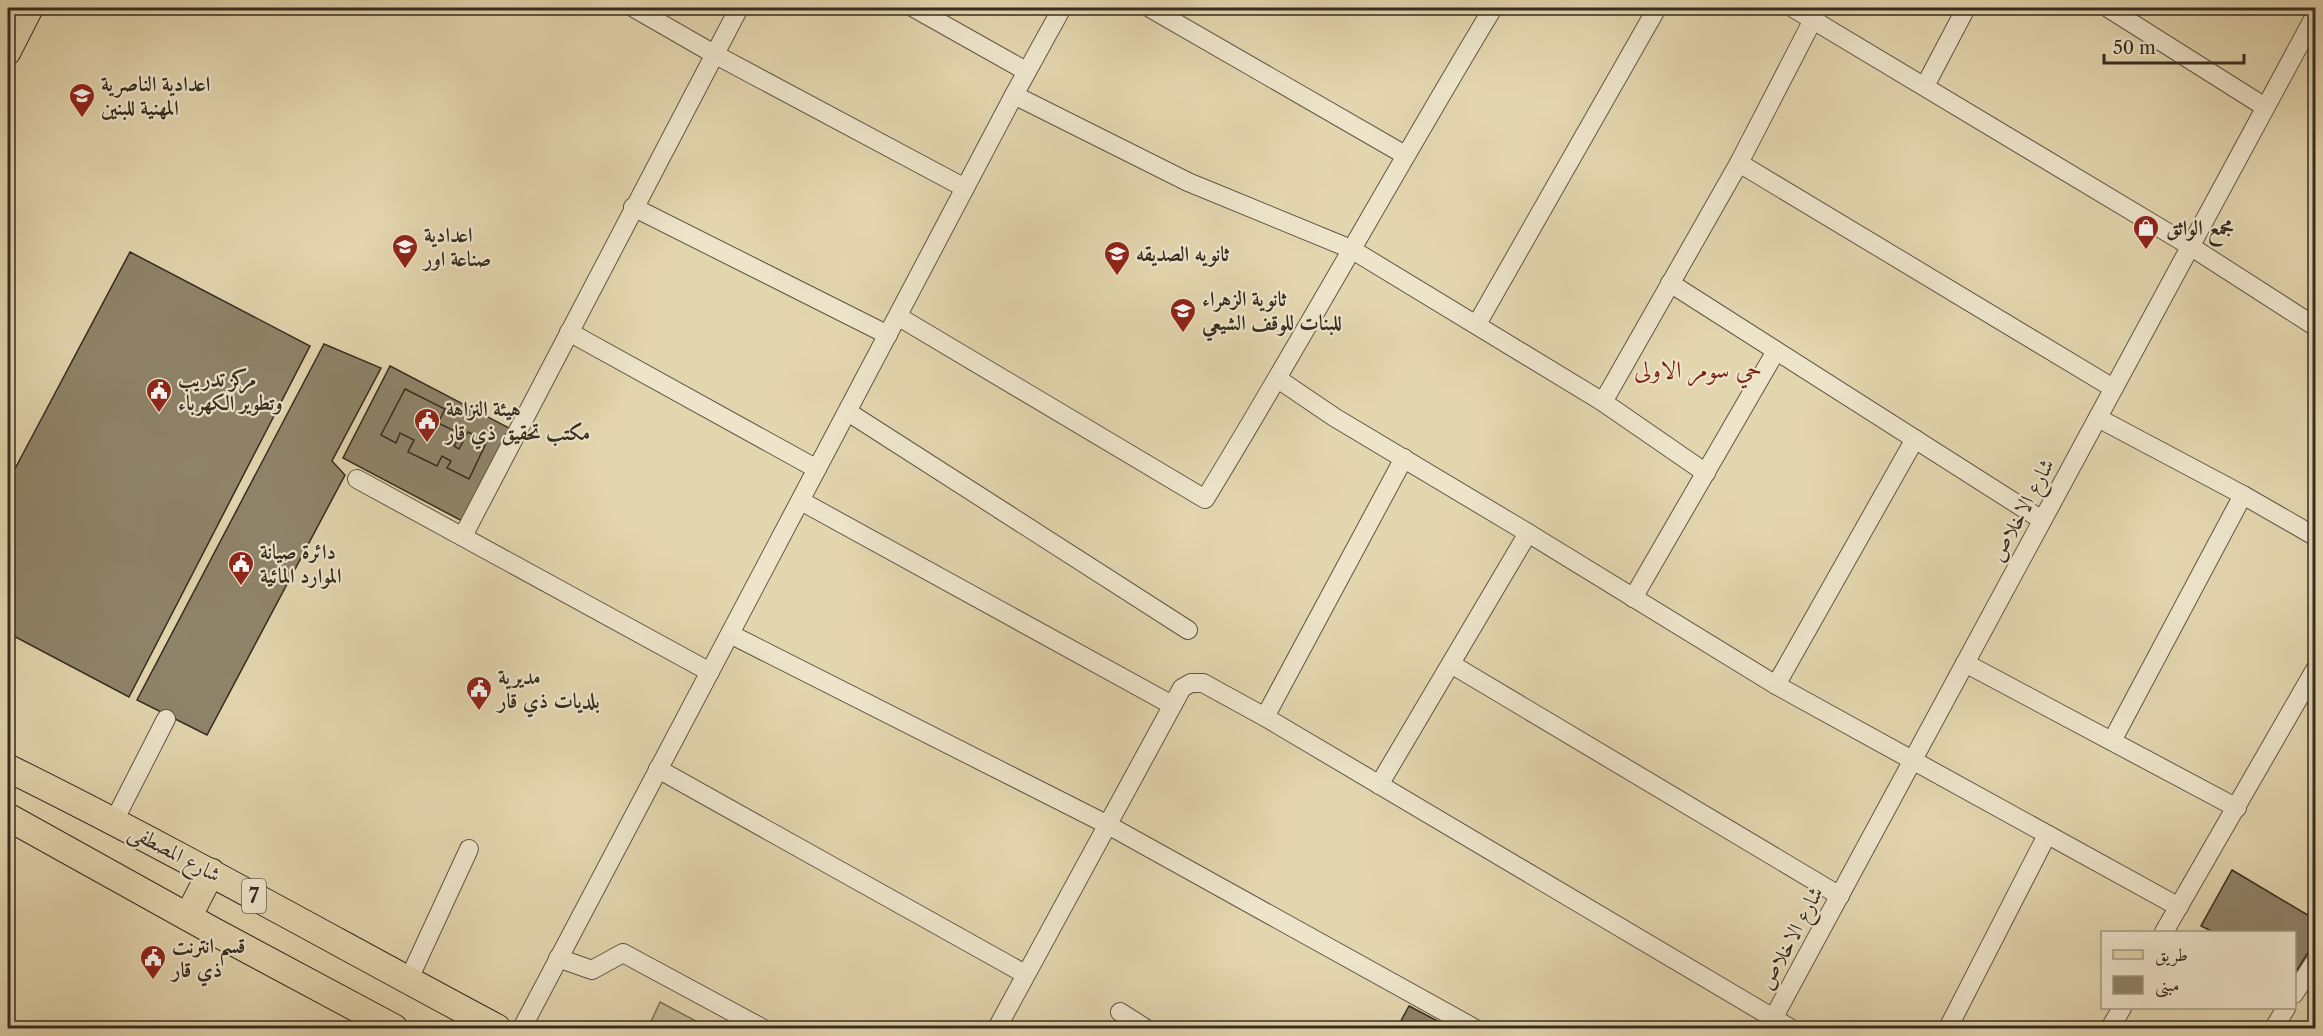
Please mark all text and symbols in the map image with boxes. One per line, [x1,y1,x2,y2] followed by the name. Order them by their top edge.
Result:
[2104,27,2244,65] scale bar
[2113,37,2156,59] text: 50 m
[101,71,210,121] place label: اعدادية الناصرية المهنية للبنين
[67,81,97,119] school or university icon: اعدادية الناصرية المهنية للبنين
[2131,213,2161,251] shop icon: مجمع الواثق
[2166,215,2234,247] place label: مجمع الواثق
[422,222,491,272] place label: اعدادية صناعة اور
[390,232,420,270] school or university icon: اعدادية صناعة اور
[1102,239,1132,277] school or university icon: ثانويه الصديقه
[1136,241,1230,267] place label: ثانويه الصديقه
[1202,286,1342,342] place label: ثانوية الزهراء للبنات للوقف الشيعي
[1168,296,1198,334] school or university icon: ثانوية الزهراء للبنات للوقف الشيعي
[1634,355,1762,389] district label: حي سومر الاولى
[178,366,283,417] place label: مركز تدريب وتطوير الكهرباء
[144,376,174,414] public building icon: مركز تدريب وتطوير الكهرباء
[444,396,590,450] place label: هيئة النزاهة مكتب تحقيق ذي قار
[412,406,442,444] public building icon: هيئة النزاهة مكتب تحقيق ذي قار
[1984,454,2064,568] street label: شارع الاخلاص
[260,539,342,589] place label: دائرة صيانة الموارد المائية
[226,549,256,587] public building icon: دائرة صيانة الموارد المائية
[496,664,600,718] place label: مديرية بلديات ذي قار
[464,674,494,712] public building icon: مديرية بلديات ذي قار
[123,818,225,892] street label: شارع المصطفى
[242,879,266,913] road number: 7
[1753,882,1833,996] street label: شارع الاخلاص
[2101,931,2296,1009] legend
[170,933,245,987] place label: قسم انترنت ذي قار
[138,943,168,981] public building icon: قسم انترنت ذي قار
[2155,944,2188,967] text: طريق
[2155,974,2180,998] text: مبنى

